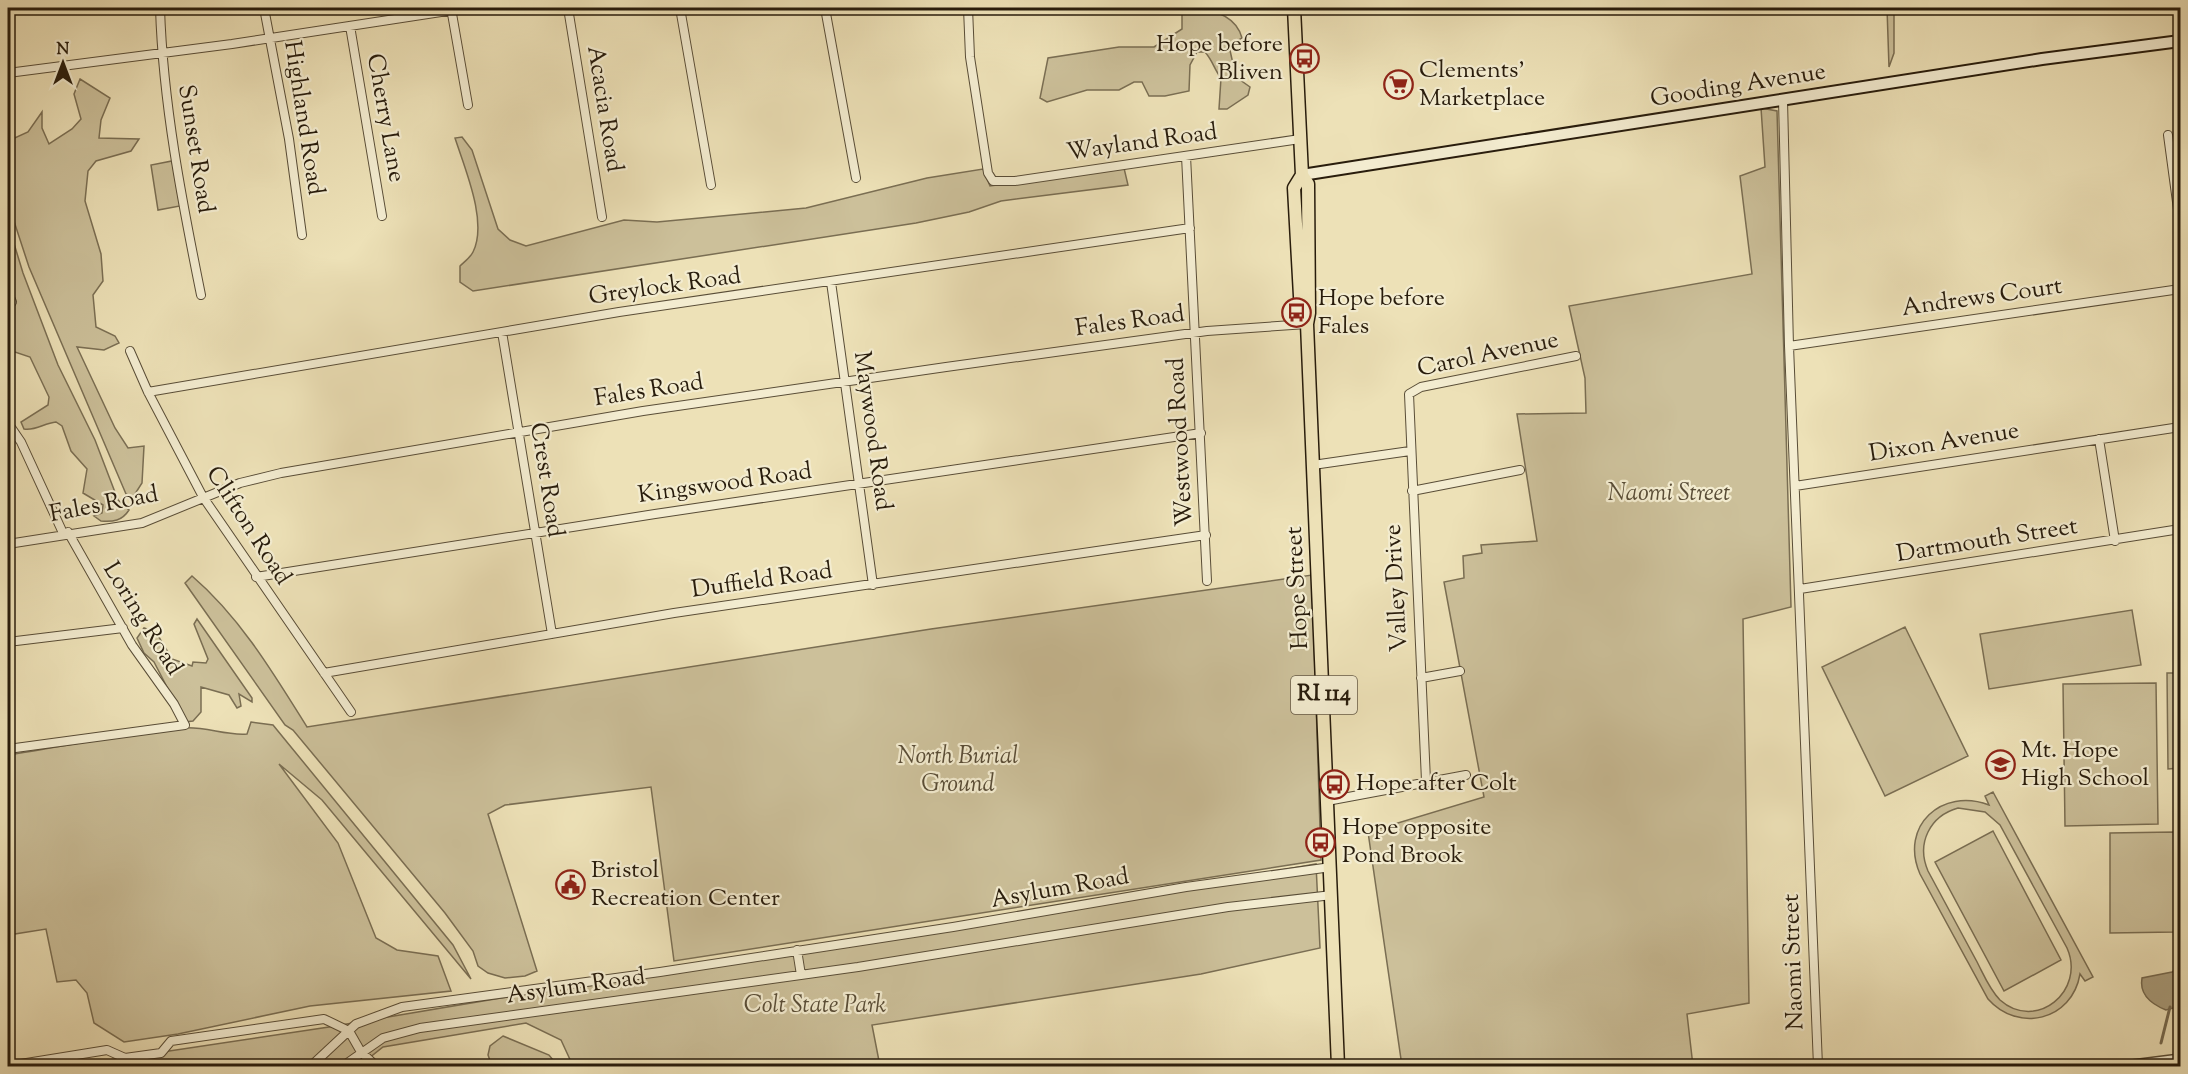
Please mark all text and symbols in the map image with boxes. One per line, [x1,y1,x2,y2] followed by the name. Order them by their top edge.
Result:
[1156,28,1283,90] place label: Hope before Bliven
[33,33,93,93] north arrow
[274,38,332,198] street label: Highland Road
[57,39,70,62] text: N
[577,43,631,175] street label: Acacia Road
[1288,43,1320,75] bus stop icon: Hope before Bliven
[357,51,413,185] street label: Cherry Lane
[1419,54,1545,116] place label: Clements' Marketplace
[1648,55,1828,117] street label: Gooding Avenue
[1382,69,1414,101] supermarket icon: Clements' Marketplace
[168,82,222,216] street label: Sunset Road
[1064,116,1220,170] street label: Wayland Road
[587,259,744,315] street label: Greylock Road
[1899,270,2065,326] street label: Andrews Court
[1318,282,1445,344] place label: Hope before Fales
[1073,297,1187,346] street label: Fales Road
[1281,297,1313,329] bus stop icon: Hope before Fales
[1414,323,1562,387] street label: Carol Avenue
[844,349,900,513] street label: Maywood Road
[1160,356,1202,527] street label: Westwood Road
[592,366,706,416] street label: Fales Road
[1867,414,2021,472] street label: Dixon Avenue
[520,420,572,540] street label: Crest Road
[636,455,815,513] street label: Kingswood Road
[197,460,299,593] street label: Clifton Road
[1608,477,1730,511] park label: Naomi Street
[47,478,162,532] street label: Fales Road
[1894,510,2080,572] street label: Dartmouth Street
[1377,523,1417,653] street label: Valley Drive
[1278,525,1318,651] street label: Hope Street
[689,554,835,608] street label: Duffield Road
[94,556,191,683] street label: Loring Road
[1291,676,1357,714] road number: RI 114
[2021,734,2150,796] place label: Mt. Hope High School
[897,740,1019,802] park label: North Burial Ground
[1984,749,2016,781] school or university icon: Mt. Hope High School
[1356,767,1517,801] place label: Hope after Colt
[1319,768,1351,800] bus stop icon: Hope after Colt
[1342,811,1491,873] place label: Hope opposite Pond Brook
[1305,826,1337,858] bus stop icon: Hope opposite Pond Brook
[591,854,780,916] place label: Bristol Recreation Center
[988,860,1132,918] street label: Asylum Road
[554,869,586,901] public building icon: Bristol Recreation Center
[1775,893,1813,1031] street label: Naomi Street
[504,960,648,1014] street label: Asylum Road
[744,989,886,1023] park label: Colt State Park

